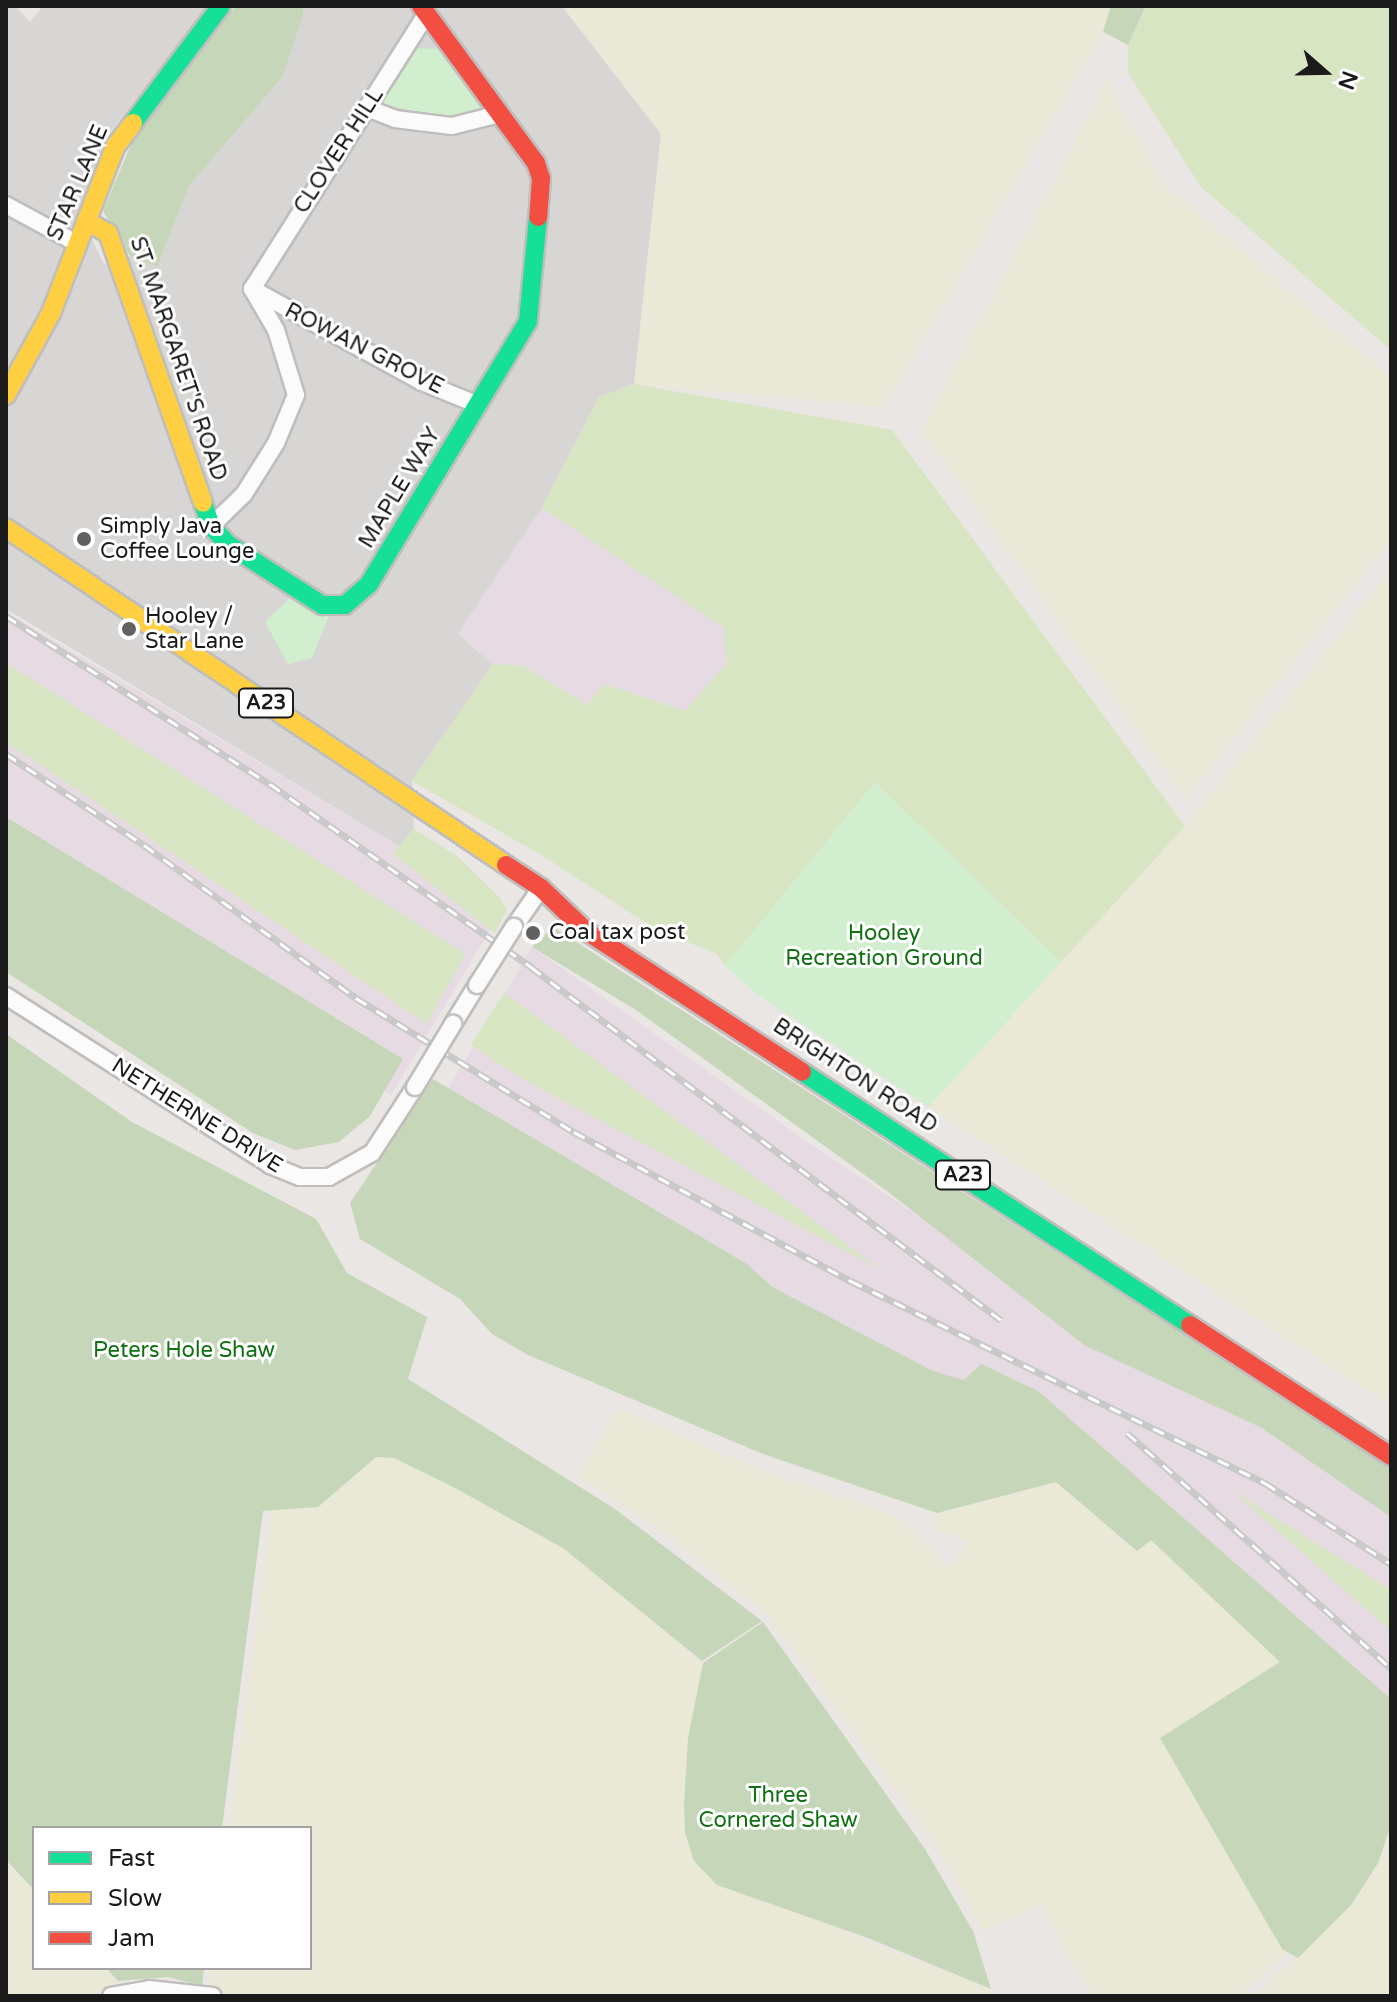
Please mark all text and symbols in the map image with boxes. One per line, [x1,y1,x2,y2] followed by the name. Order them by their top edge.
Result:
[1285,32,1365,112] north arrow
[1332,67,1363,93] text: N
[289,83,389,219] street label: CLOVER HILL
[42,121,114,245] street label: STAR LANE
[124,234,232,484] street label: ST. MARGARET'S ROAD
[280,298,448,400] street label: ROWAN GROVE
[354,423,446,553] street label: MAPLE WAY
[100,513,254,564] place label: Simply Java Coffee Lounge
[75,530,93,548] marker: Simply Java Coffee Lounge
[145,603,244,654] place label: Hooley / Star Lane
[120,620,138,638] marker: Hooley / Star Lane
[236,687,296,719] road number: A23
[549,920,685,946] place label: Coal tax post
[785,920,983,972] park label: Hooley Recreation Ground
[524,924,542,942] marker: Coal tax post
[768,1013,942,1139] street label: BRIGHTON ROAD
[107,1053,287,1179] street label: NETHERNE DRIVE
[933,1159,993,1191] road number: A23
[93,1338,275,1364] park label: Peters Hole Shaw
[698,1782,858,1834] park label: Three Cornered Shaw
[32,1826,312,1970] legend
[108,1844,155,1873] text: Fast
[108,1884,162,1913] text: Slow
[108,1924,155,1953] text: Jam

